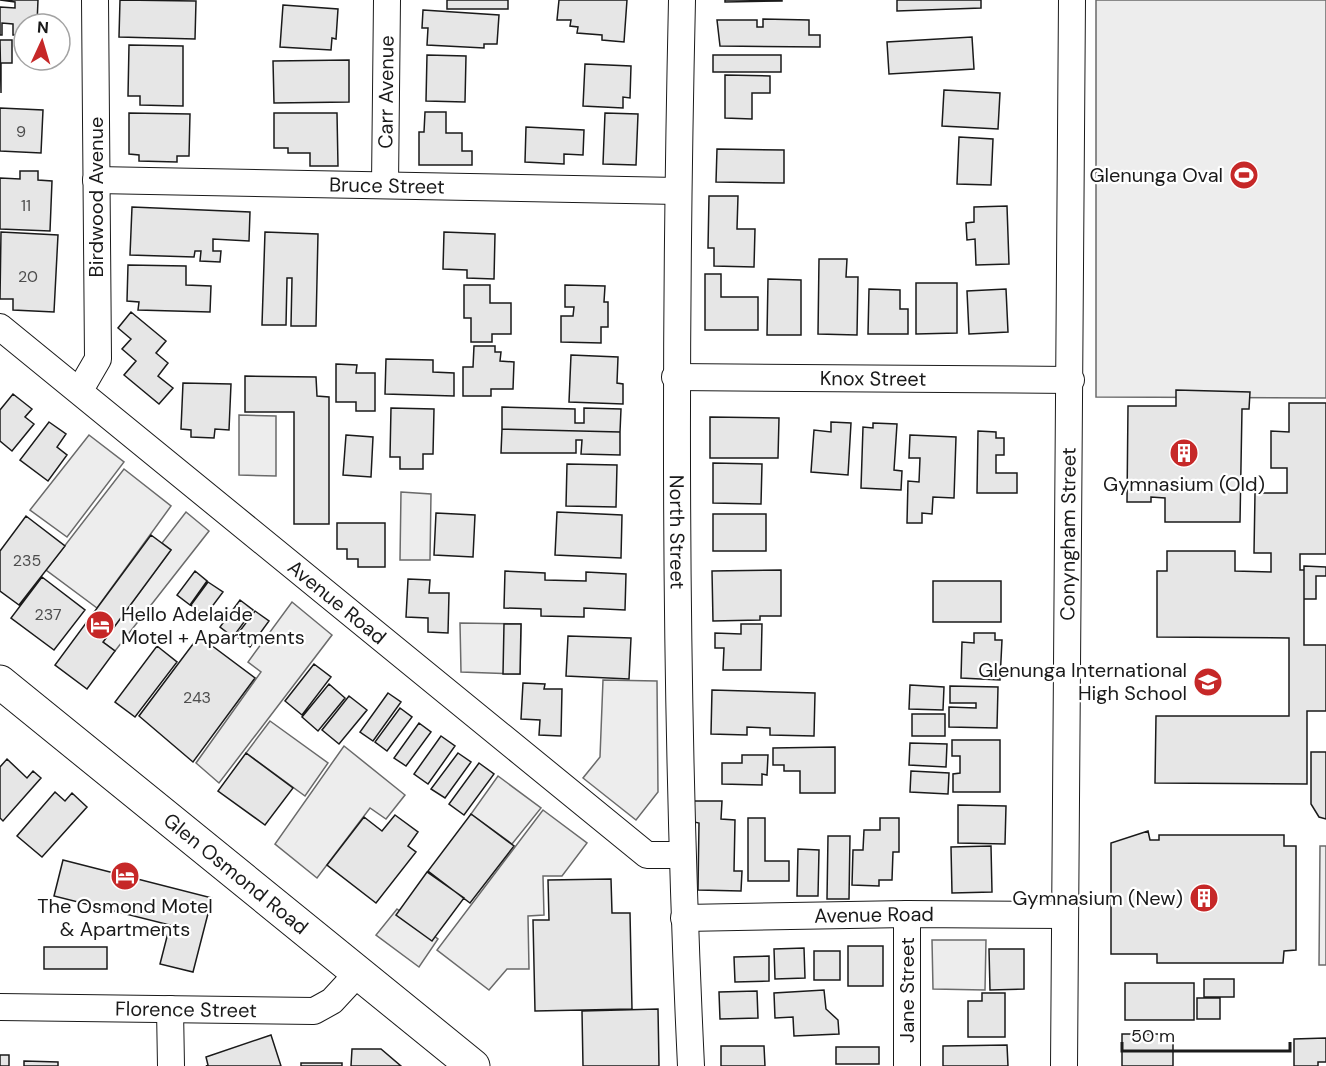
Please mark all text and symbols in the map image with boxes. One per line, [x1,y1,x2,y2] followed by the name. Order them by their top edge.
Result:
[12,12,72,72] north arrow
[36,17,50,38] text: N
[372,35,400,149] street label: Carr Avenue
[83,117,109,277] street label: Birdwood Avenue
[16,121,26,142] house number: 9
[1228,159,1260,191] sports icon: Glenunga Oval
[1089,162,1223,188] place label: Glenunga Oval
[329,171,445,200] street label: Bruce Street
[21,195,31,216] house number: 11
[18,266,38,287] house number: 20
[820,365,927,392] street label: Knox Street
[1168,437,1200,469] building icon: Gymnasium (Old)
[1054,447,1082,621] street label: Conyngham Street
[1103,471,1265,497] place label: Gymnasium (Old)
[664,475,691,590] street label: North Street
[13,550,41,571] house number: 235
[282,554,392,650] street label: Avenue Road
[121,601,305,650] place label: Hello Adelaide Motel + Apartments
[35,604,61,625] house number: 237
[84,609,116,641] hotel icon: Hello Adelaide Motel + Apartments
[978,657,1187,706] place label: Glenunga International High School
[1192,666,1224,698] school or university icon: Glenunga International High School
[183,687,211,708] house number: 243
[158,807,314,940] street label: Glen Osmond Road
[109,860,141,892] hotel icon: The Osmond Motel & Apartments
[1188,882,1220,914] building icon: Gymnasium (New)
[1012,885,1183,911] place label: Gymnasium (New)
[37,893,213,942] place label: The Osmond Motel & Apartments
[814,901,934,929] street label: Avenue Road
[894,937,920,1043] street label: Jane Street
[115,995,257,1023] street label: Florence Street
[1122,1015,1290,1053] scale bar
[1131,1024,1175,1048] text: 50 m

